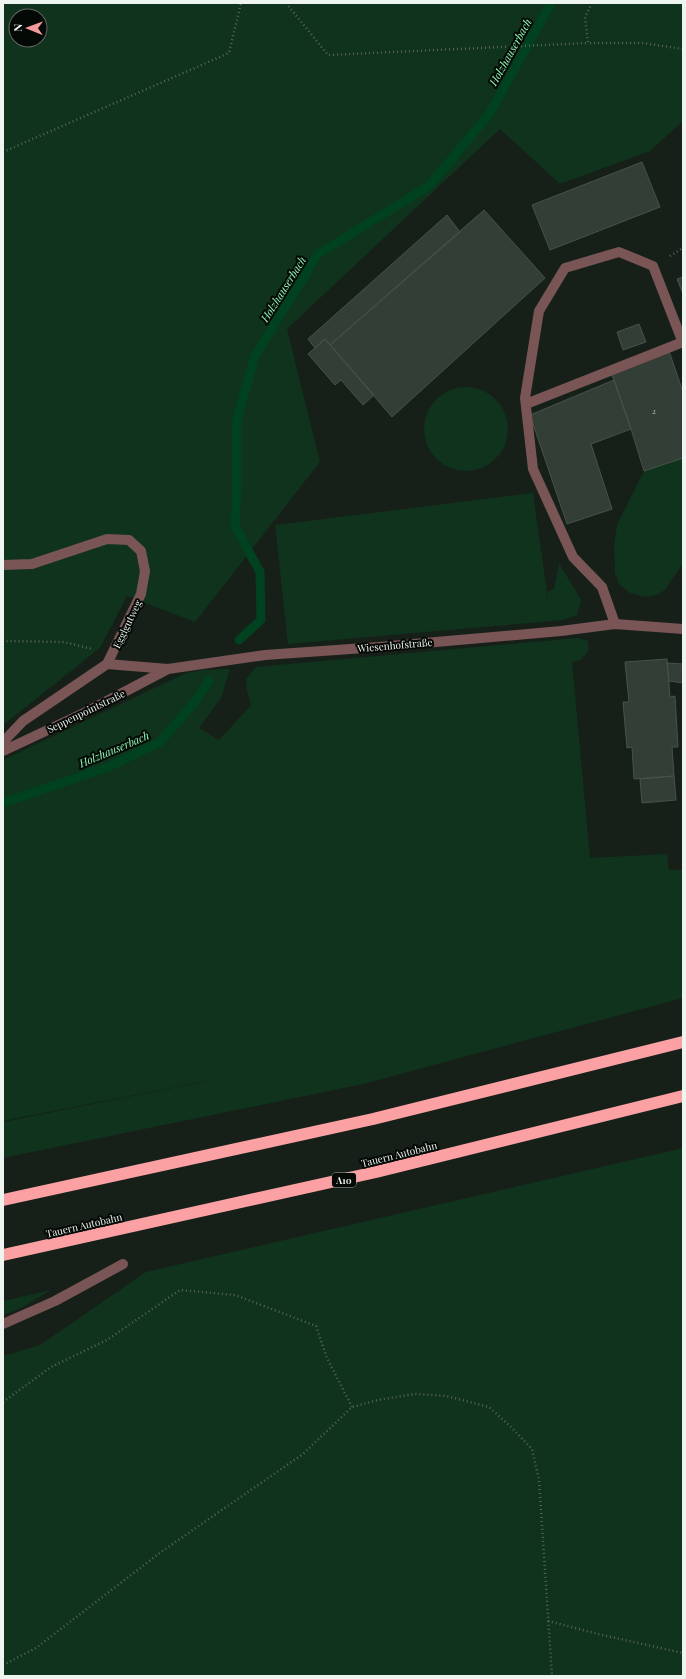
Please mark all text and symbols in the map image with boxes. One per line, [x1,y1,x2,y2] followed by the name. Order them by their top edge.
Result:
[8,8,48,48] north arrow
[485,16,535,89] water label: Holzhauserbach
[10,24,25,32] text: N
[256,253,309,326] water label: Holzhauserbach
[652,405,656,416] house number: 2
[109,597,145,650] street label: Egglgutweg
[356,635,433,655] street label: Wiesenhofstraße
[45,686,127,736] street label: Seppenpointstraße
[76,727,151,771] water label: Holzhauserbach
[360,1138,438,1170] street label: Tauern Autobahn
[332,1173,356,1187] road number: A10
[45,1209,123,1241] street label: Tauern Autobahn

